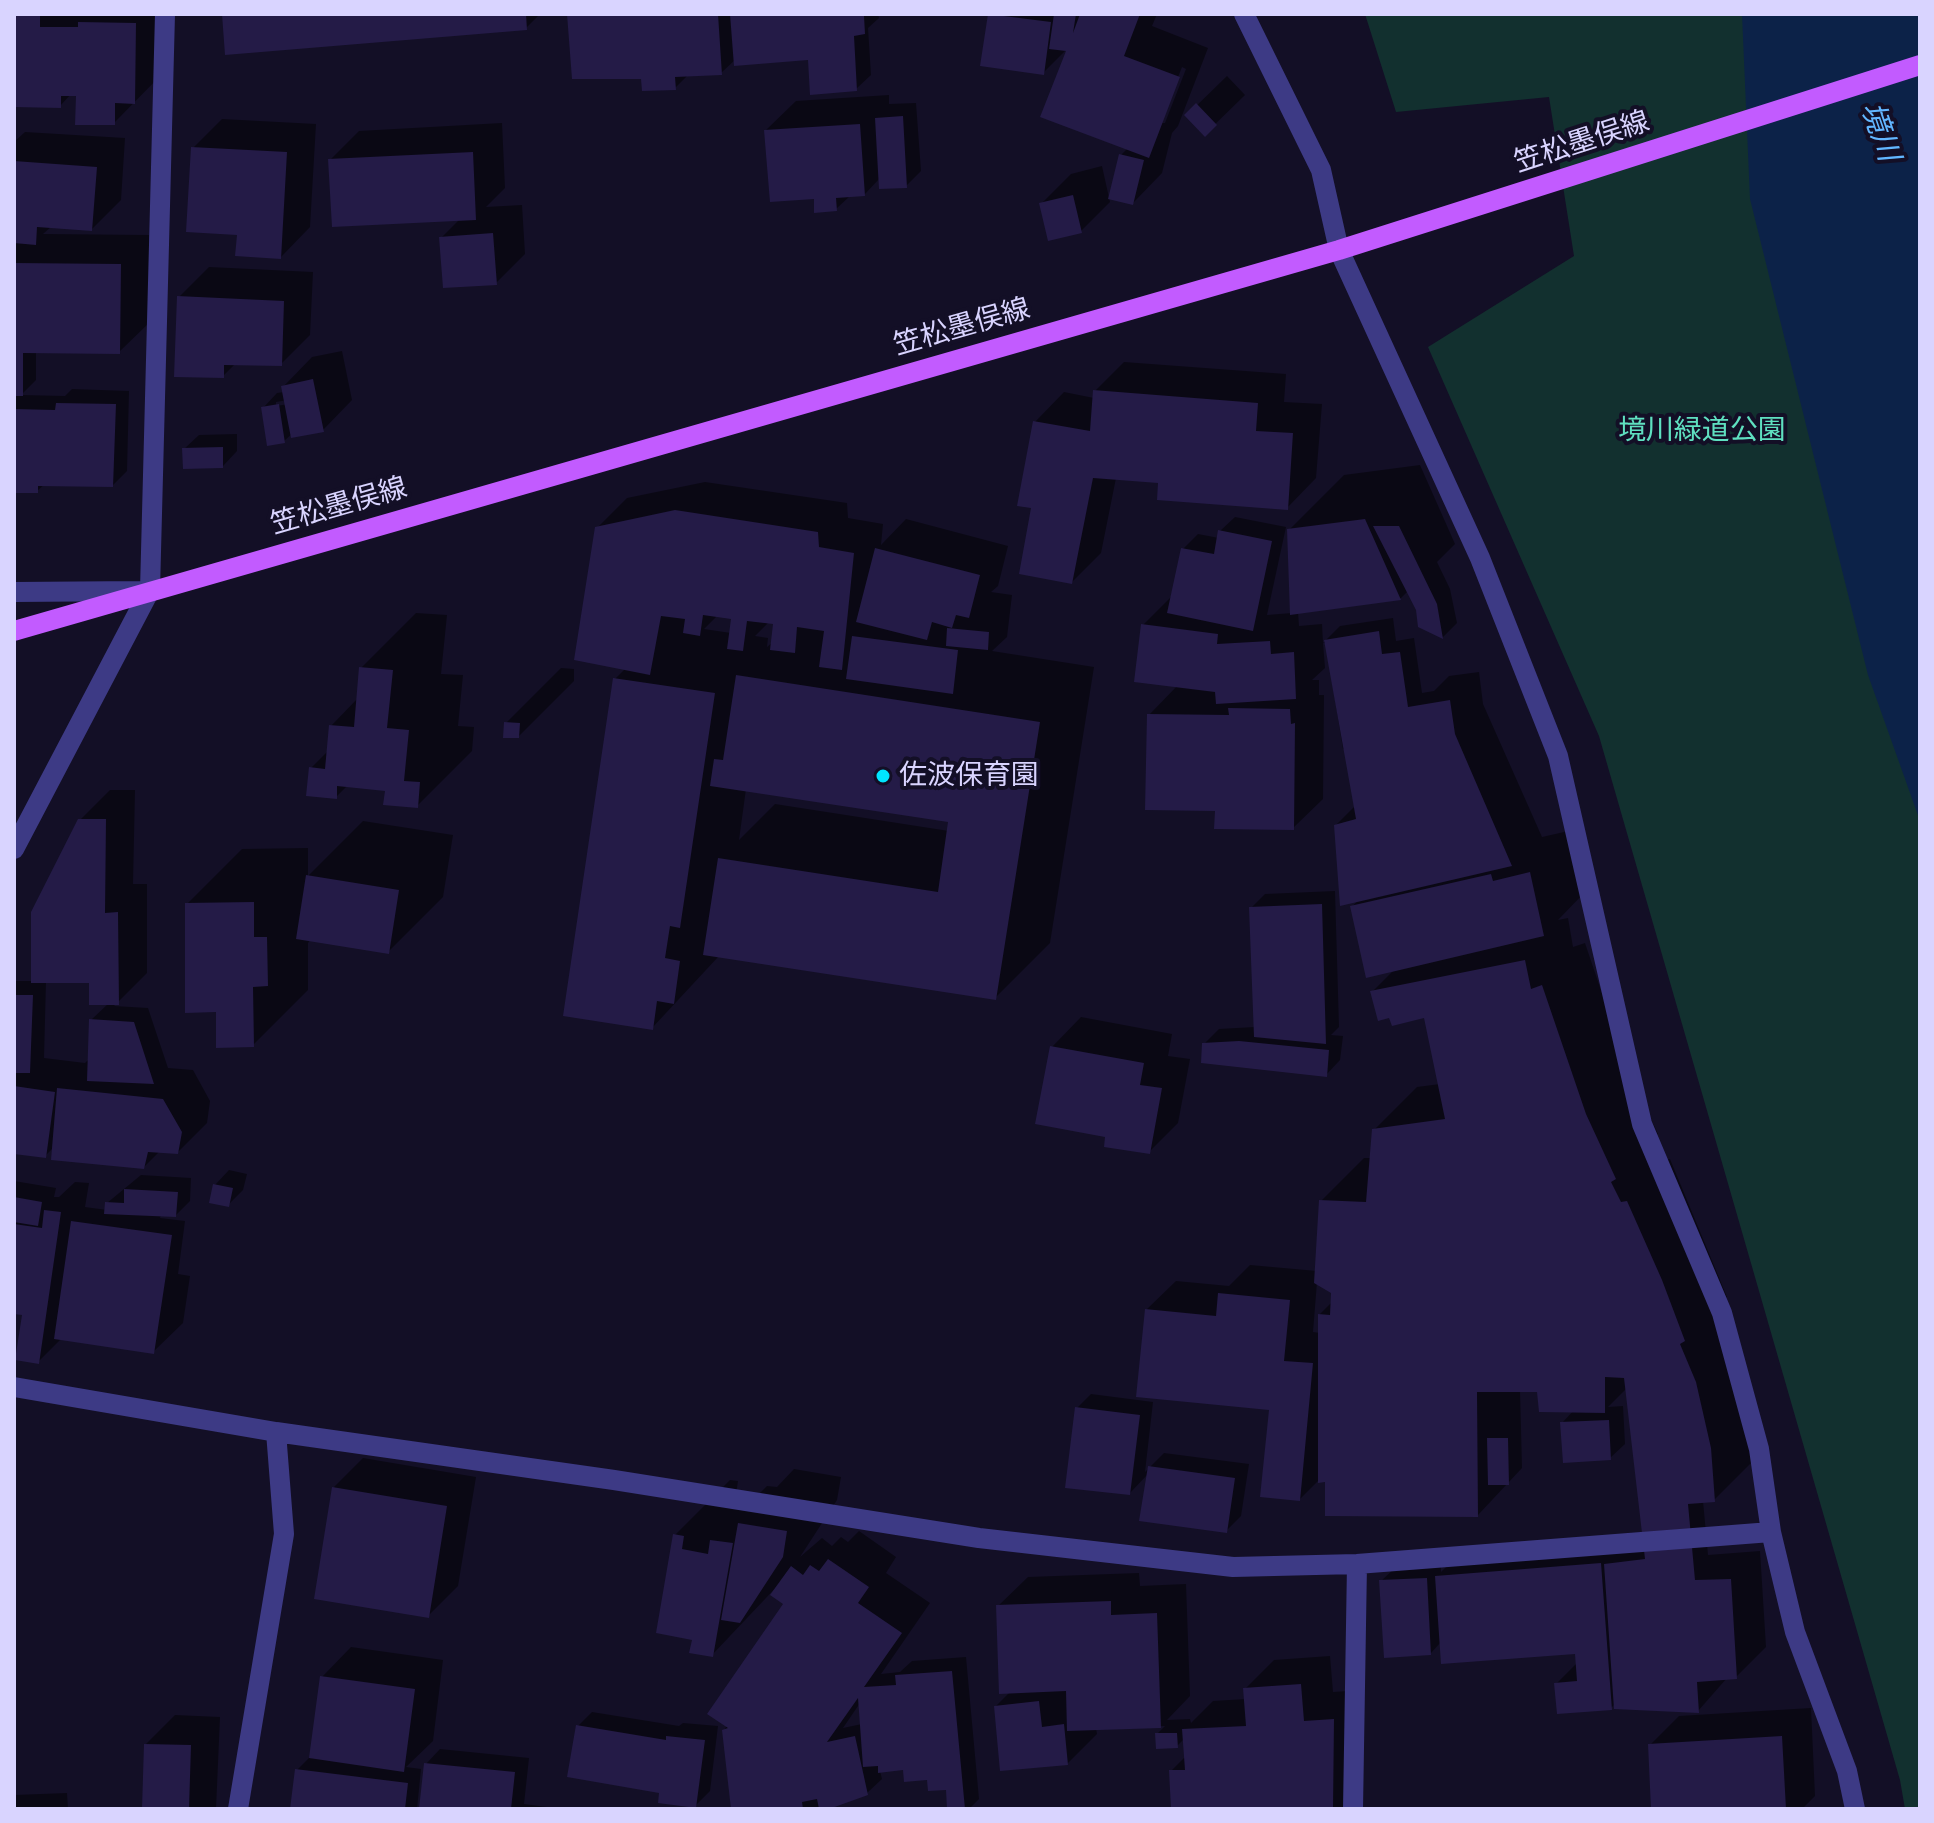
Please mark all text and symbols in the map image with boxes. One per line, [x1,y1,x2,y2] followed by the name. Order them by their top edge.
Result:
[1852,98,1906,166] water label: 境川
[1510,105,1654,181] street label: 笠松墨俣線
[890,293,1034,363] street label: 笠松墨俣線
[1618,414,1786,448] park label: 境川緑道公園
[267,472,411,542] street label: 笠松墨俣線
[899,759,1039,793] place label: 佐波保育園
[874,767,892,785] marker: 佐波保育園

